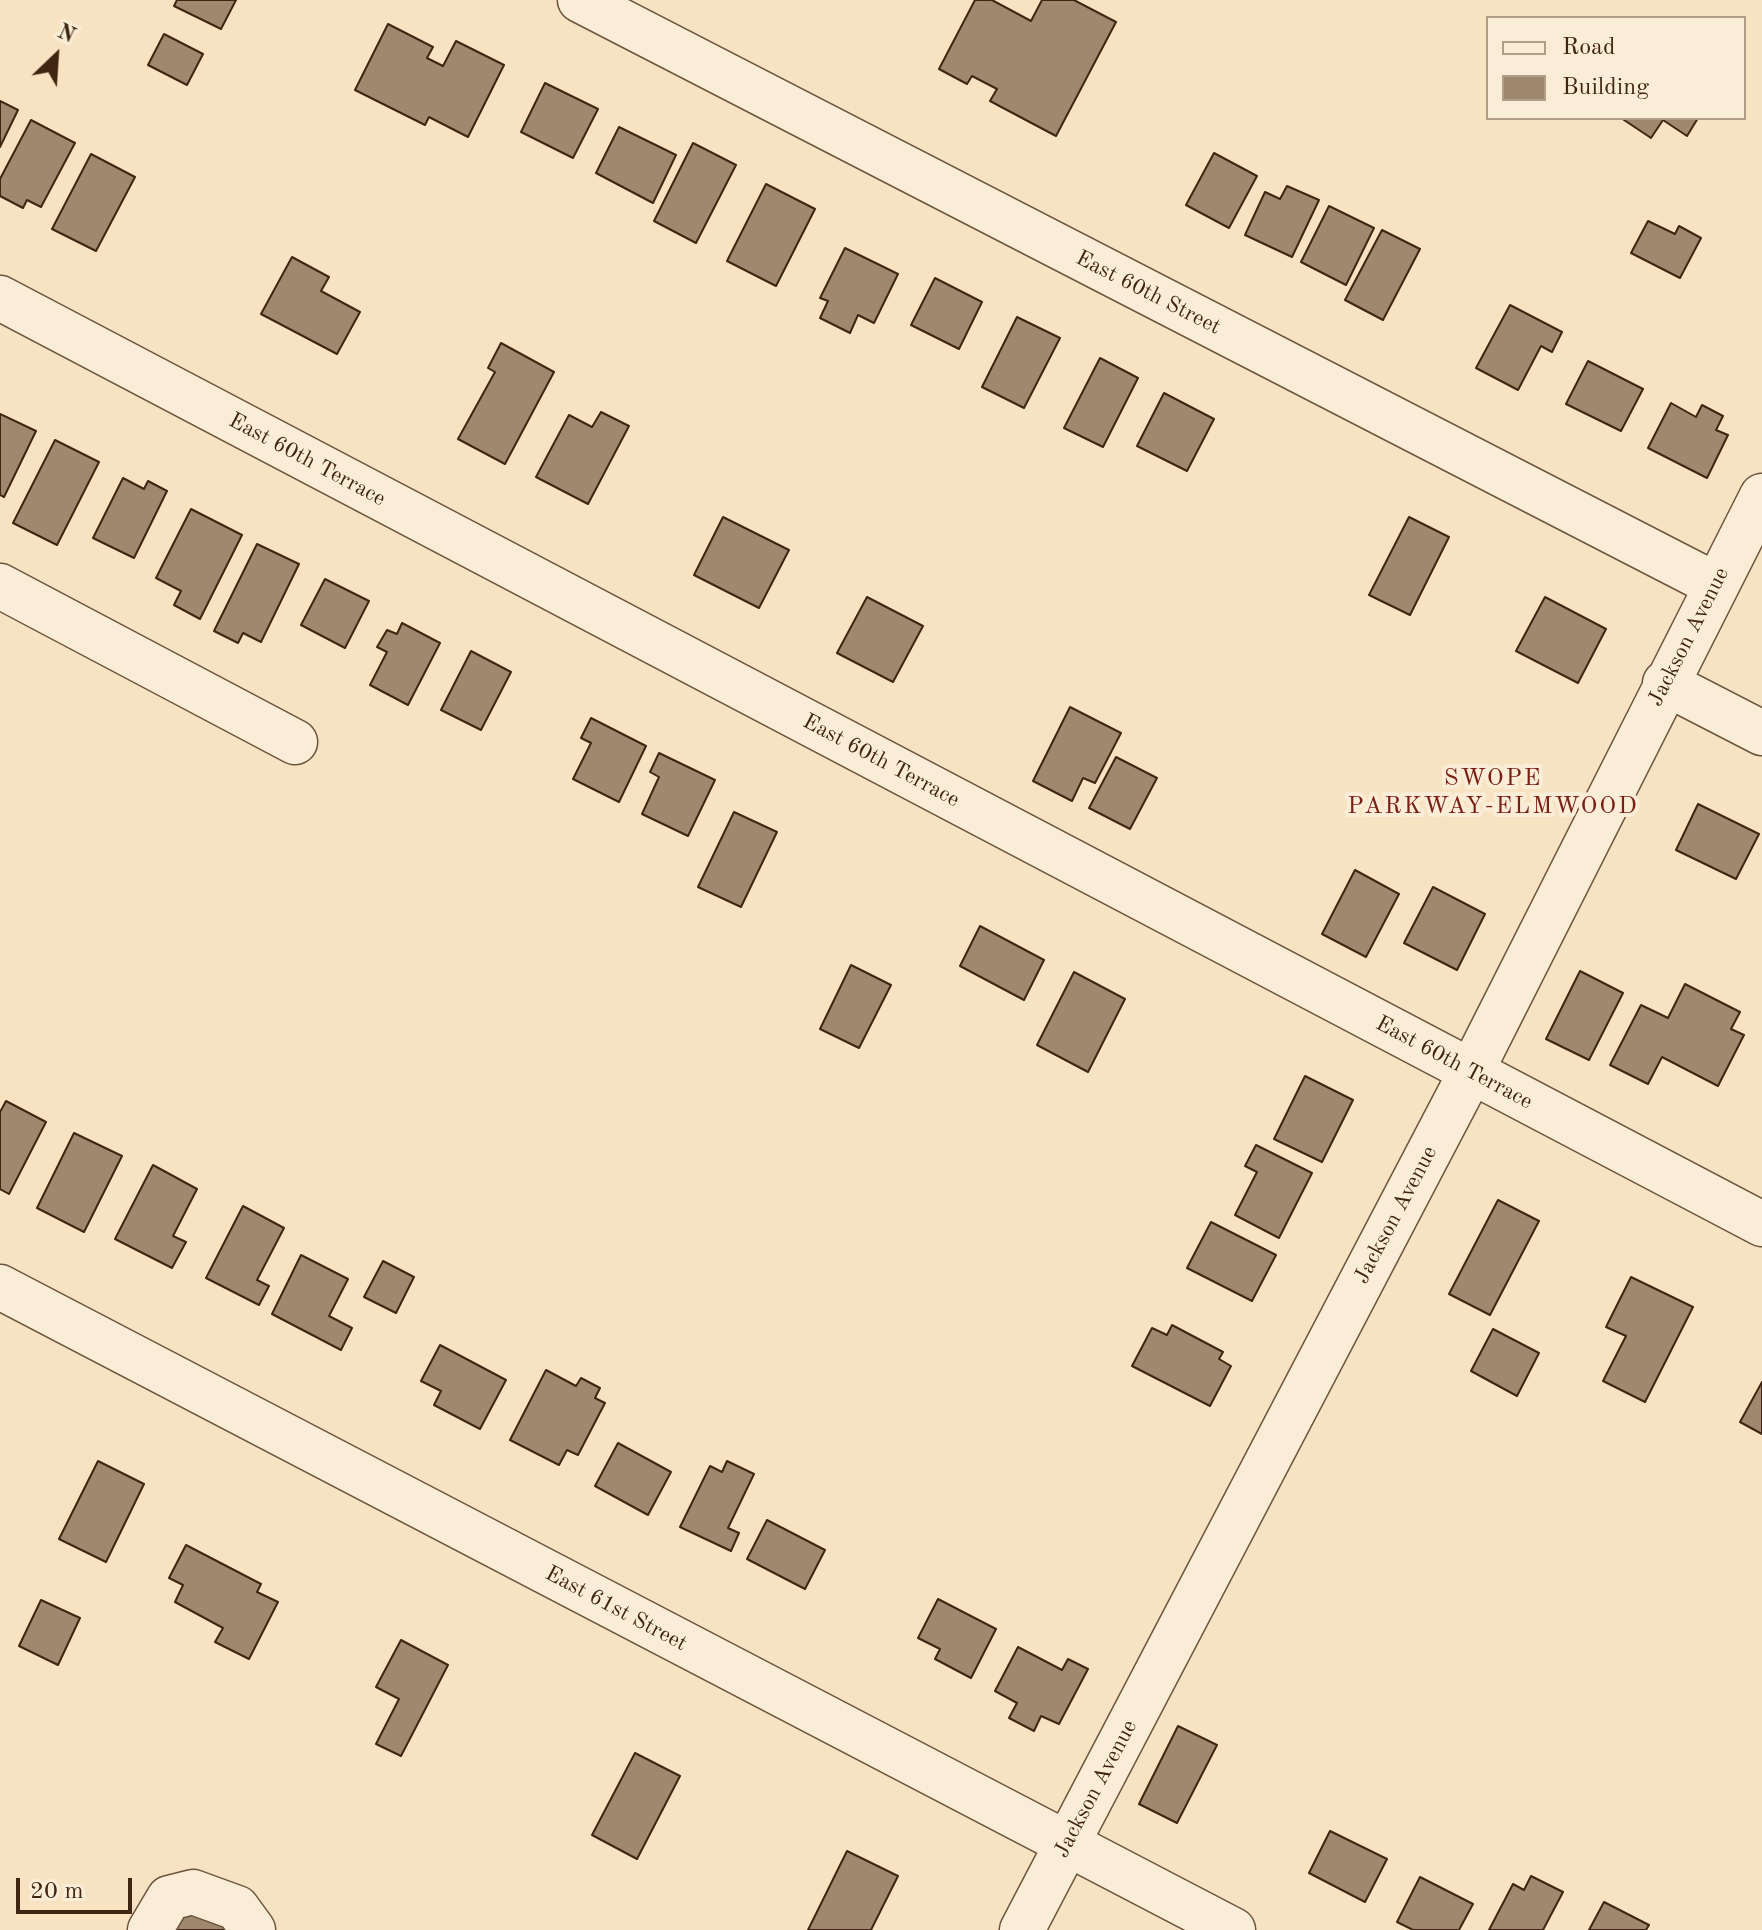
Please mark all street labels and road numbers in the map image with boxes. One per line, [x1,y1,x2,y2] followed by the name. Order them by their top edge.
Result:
[1071,245,1225,341] street label: East 60th Street
[224,408,390,512] street label: East 60th Terrace
[1643,563,1735,711] street label: Jackson Avenue
[798,709,964,813] street label: East 60th Terrace
[1371,1011,1537,1115] street label: East 60th Terrace
[1349,1142,1443,1288] street label: Jackson Avenue
[541,1561,691,1657] street label: East 61st Street
[1049,1716,1143,1862] street label: Jackson Avenue

